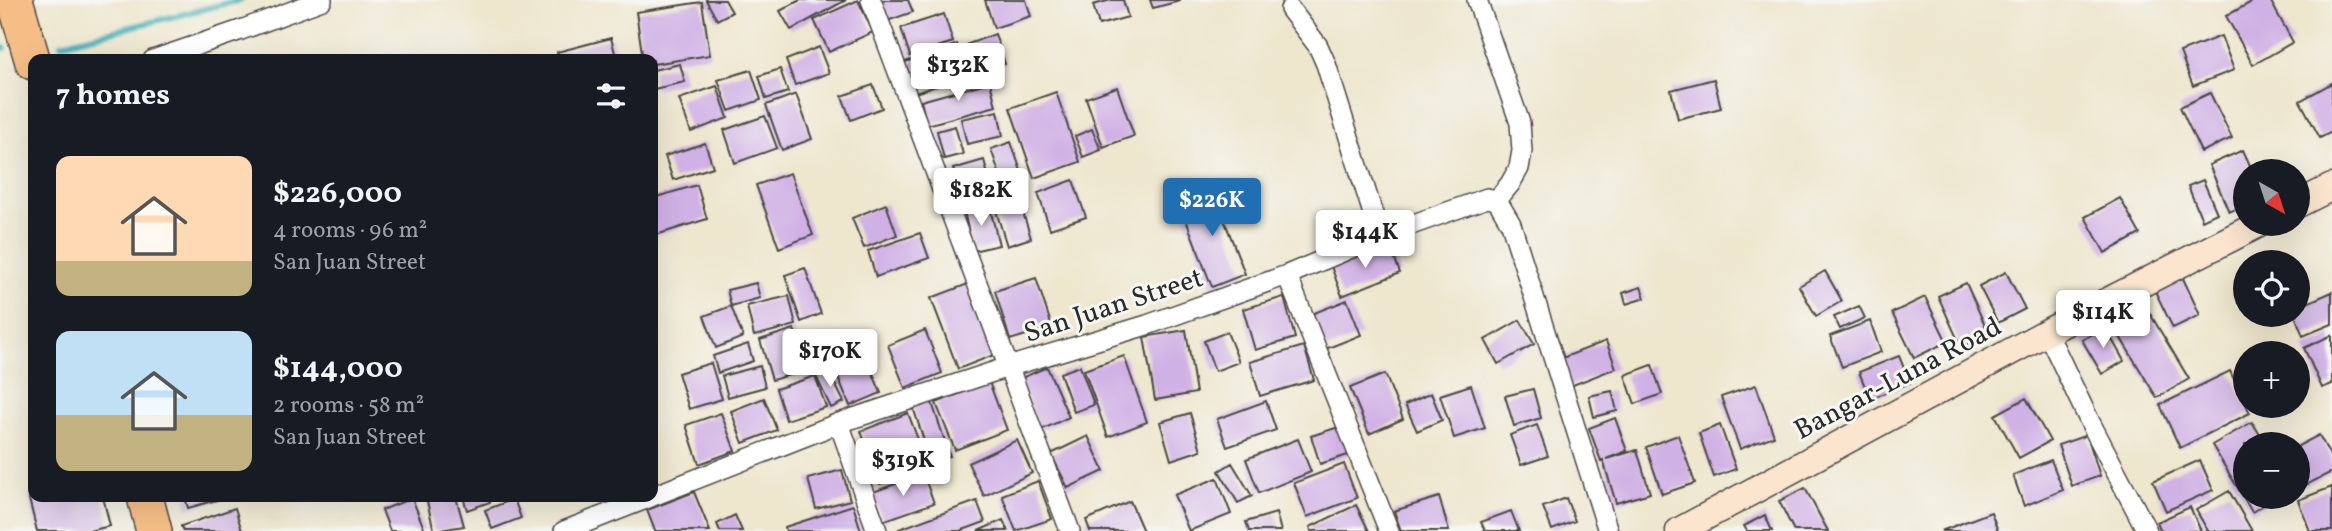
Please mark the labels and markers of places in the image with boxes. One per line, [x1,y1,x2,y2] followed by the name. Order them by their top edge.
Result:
[909,43,1007,103] pin: $132K
[932,168,1030,228] pin: $182K
[1163,178,1261,238] pin: $226K
[1316,210,1414,270] pin: $144K
[2054,290,2152,350] pin: $114K
[781,330,879,389] pin: $170K
[854,438,952,498] pin: $319K

